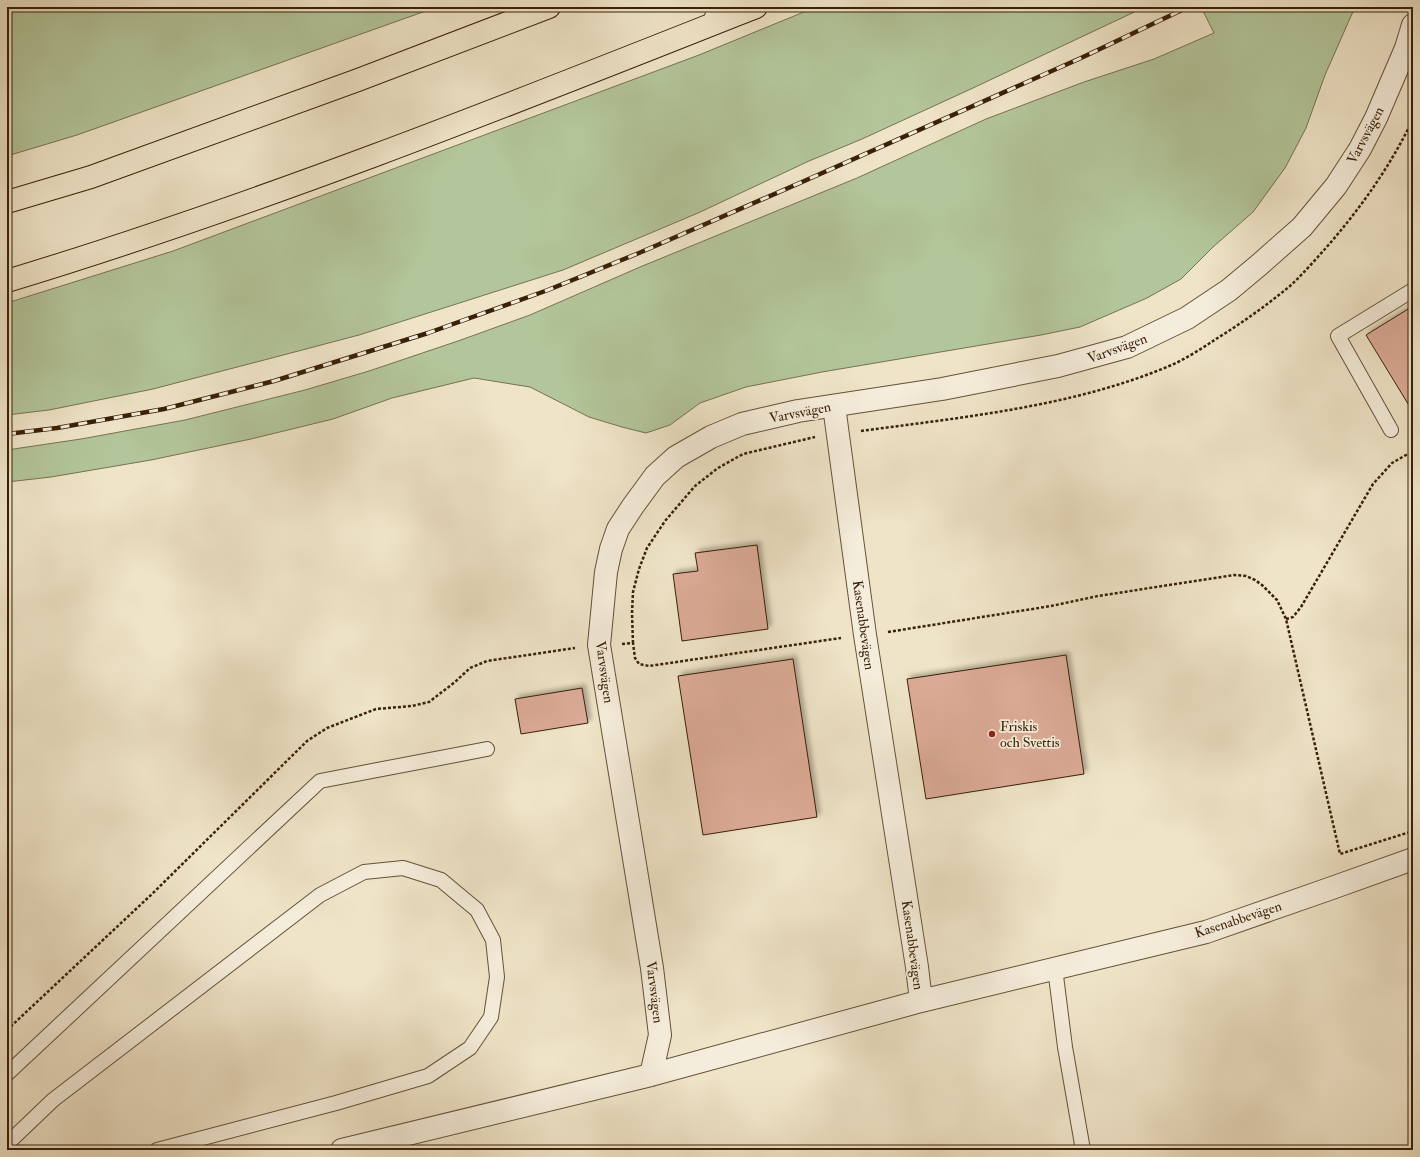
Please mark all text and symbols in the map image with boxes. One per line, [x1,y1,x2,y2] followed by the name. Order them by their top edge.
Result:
[1343,104,1388,167] street label: Varvsvägen
[1085,330,1149,367] street label: Varvsvägen
[768,398,832,427] street label: Varvsvägen
[849,579,878,671] street label: Kasenabbevägen
[592,640,617,704] street label: Varvsvägen
[1000,718,1060,751] place label: Friskis och Svettis
[987,729,997,739] marker: Friskis och Svettis
[1193,897,1284,942] street label: Kasenabbevägen
[898,899,927,991] street label: Kasenabbevägen
[642,960,667,1024] street label: Varvsvägen

